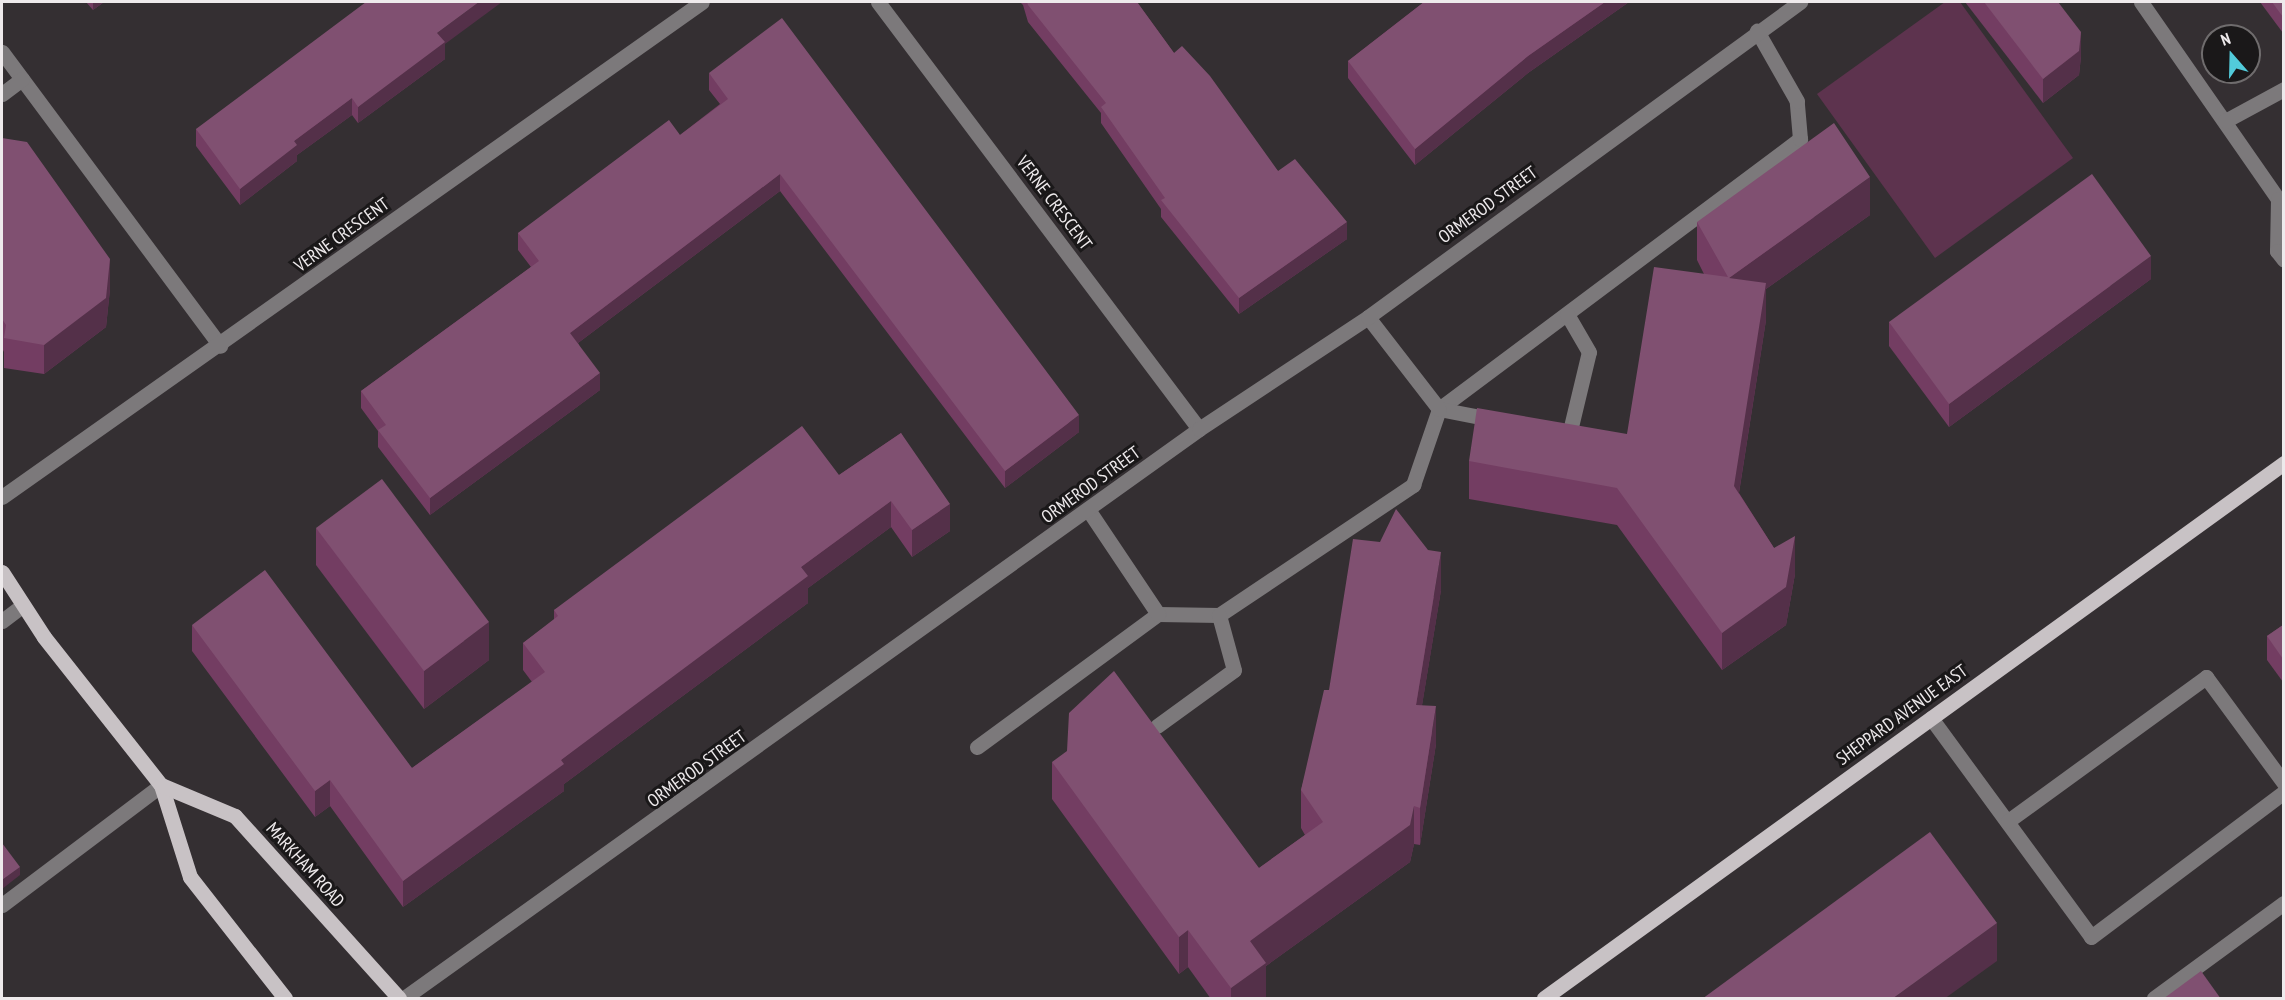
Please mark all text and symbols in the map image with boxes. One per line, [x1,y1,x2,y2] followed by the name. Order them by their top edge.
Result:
[2201,24,2261,84] north arrow
[2218,28,2233,50] text: N
[1012,152,1096,254] street label: VERNE CRESCENT
[1434,162,1542,248] street label: ORMEROD STREET
[290,193,394,277] street label: VERNE CRESCENT
[1037,442,1145,528] street label: ORMEROD STREET
[1832,660,1972,770] street label: SHEPPARD AVENUE EAST
[643,726,751,812] street label: ORMEROD STREET
[261,818,349,912] street label: MARKHAM ROAD

